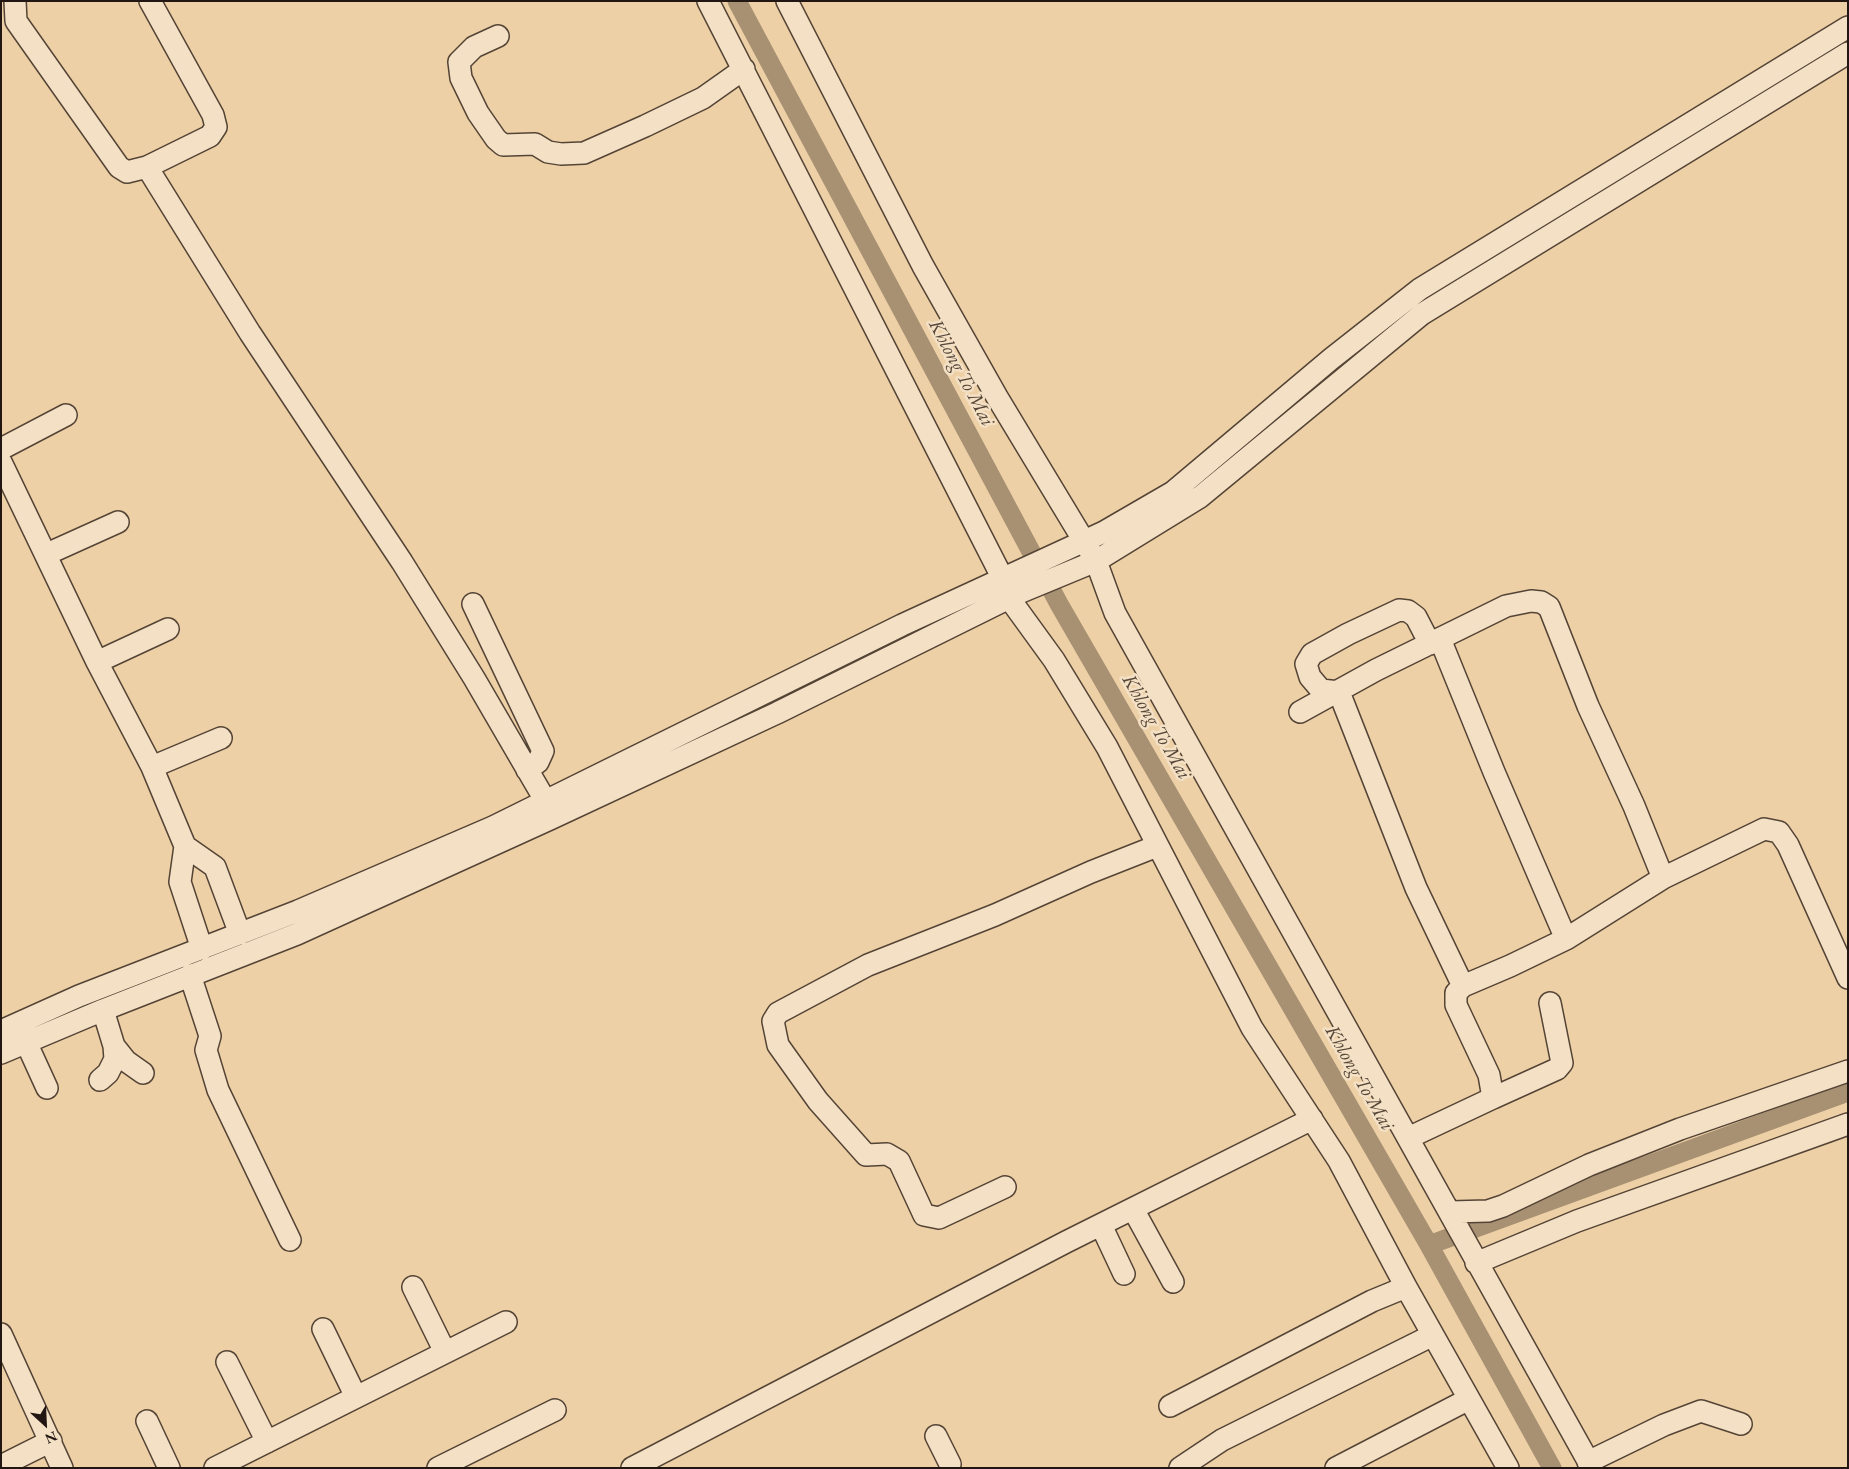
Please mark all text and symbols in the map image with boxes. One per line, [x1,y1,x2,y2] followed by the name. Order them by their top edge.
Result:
[923,316,999,430] water label: Khlong To Mai
[1116,670,1196,784] water label: Khlong To Mai
[1319,1021,1399,1135] water label: Khlong To Mai
[20,1399,70,1449] north arrow
[42,1427,60,1448] text: N

